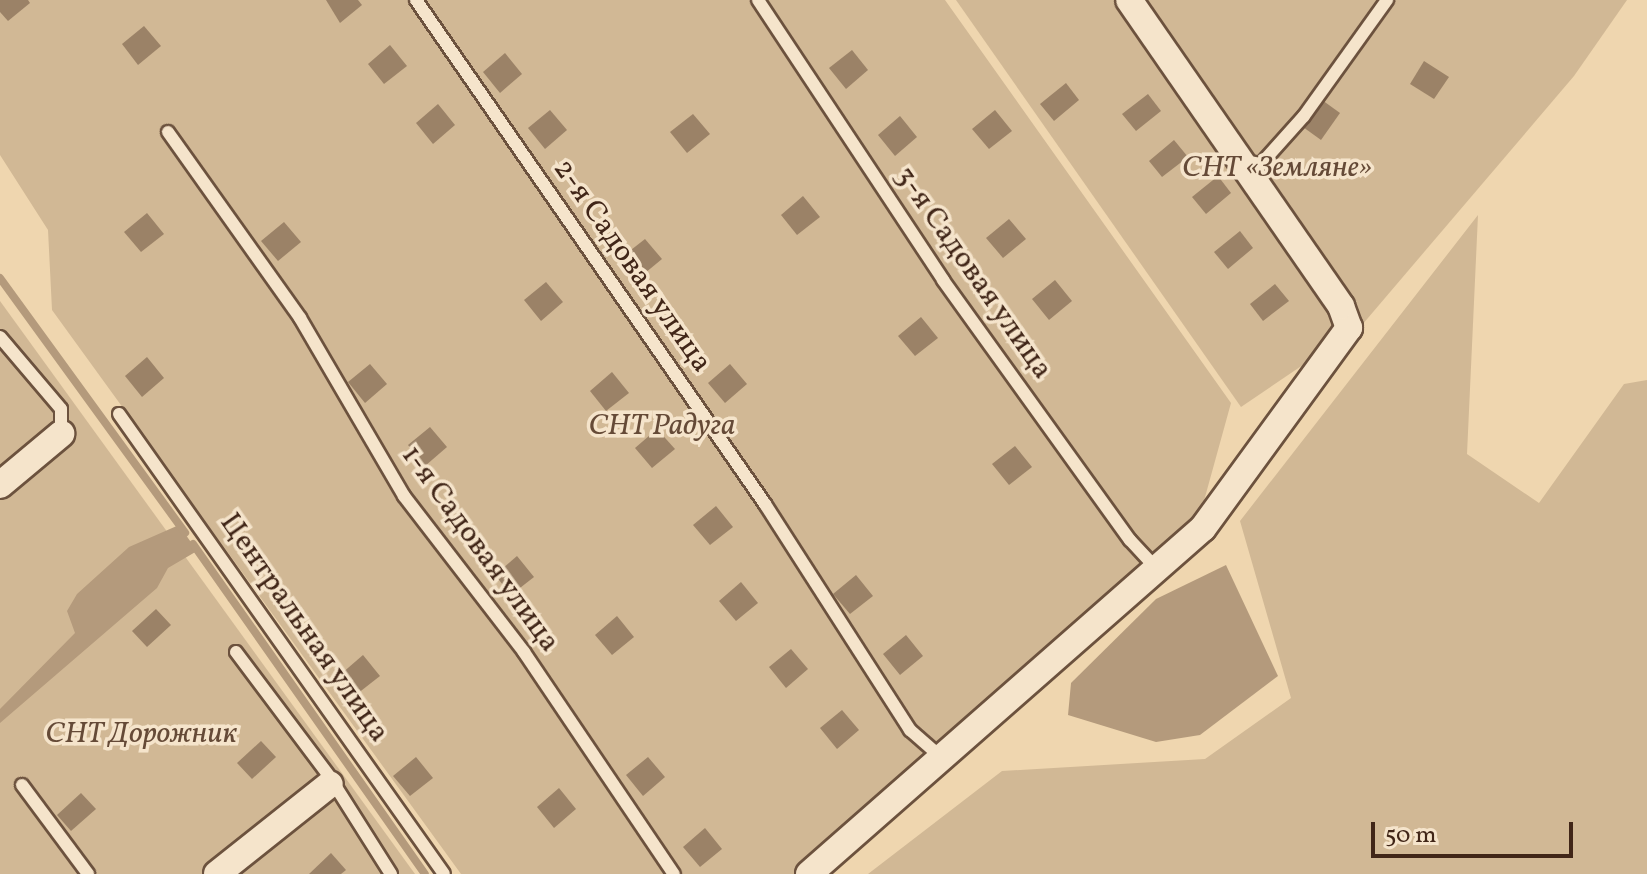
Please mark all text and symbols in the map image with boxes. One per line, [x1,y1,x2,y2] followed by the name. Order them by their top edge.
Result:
[1182,150,1372,186] park label: СНТ «Земляне»
[545,152,719,380] street label: 2-я Садовая улица
[886,159,1060,387] street label: 3-я Садовая улица
[588,408,736,444] park label: СНТ Радуга
[393,438,567,660] street label: 1-я Садовая улица
[211,506,397,750] street label: Центральная улица
[45,716,237,752] park label: СНТ Дорожник
[1375,806,1577,856] scale bar
[1385,819,1437,853] text: 50 m

